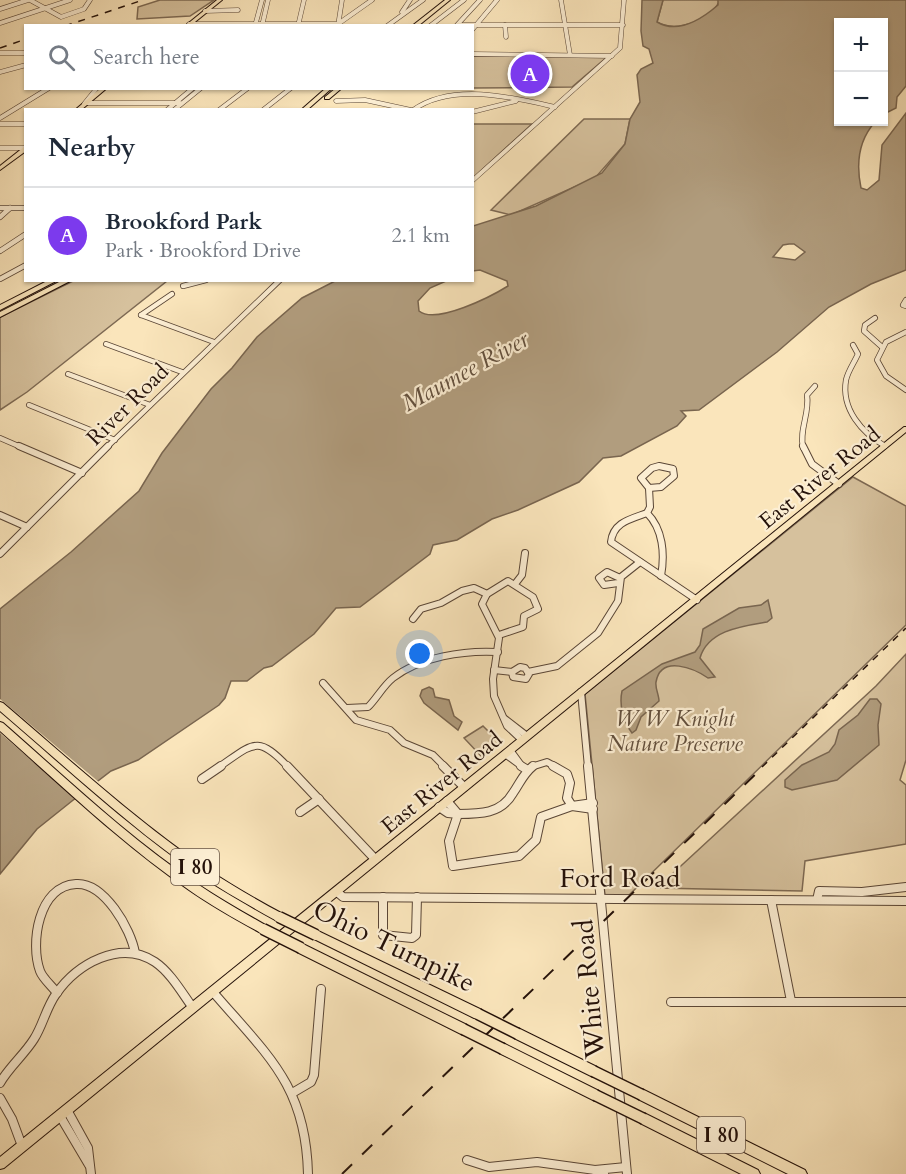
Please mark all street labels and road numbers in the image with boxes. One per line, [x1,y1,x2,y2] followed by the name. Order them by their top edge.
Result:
[80,357,176,452] street label: River Road
[753,419,887,536] street label: East River Road
[375,724,509,841] street label: East River Road
[171,849,219,885] road number: I 80
[560,860,681,897] street label: Ford Road
[307,891,481,1002] street label: Ohio Turnpike
[565,917,614,1061] street label: White Road
[697,1117,745,1153] road number: I 80

